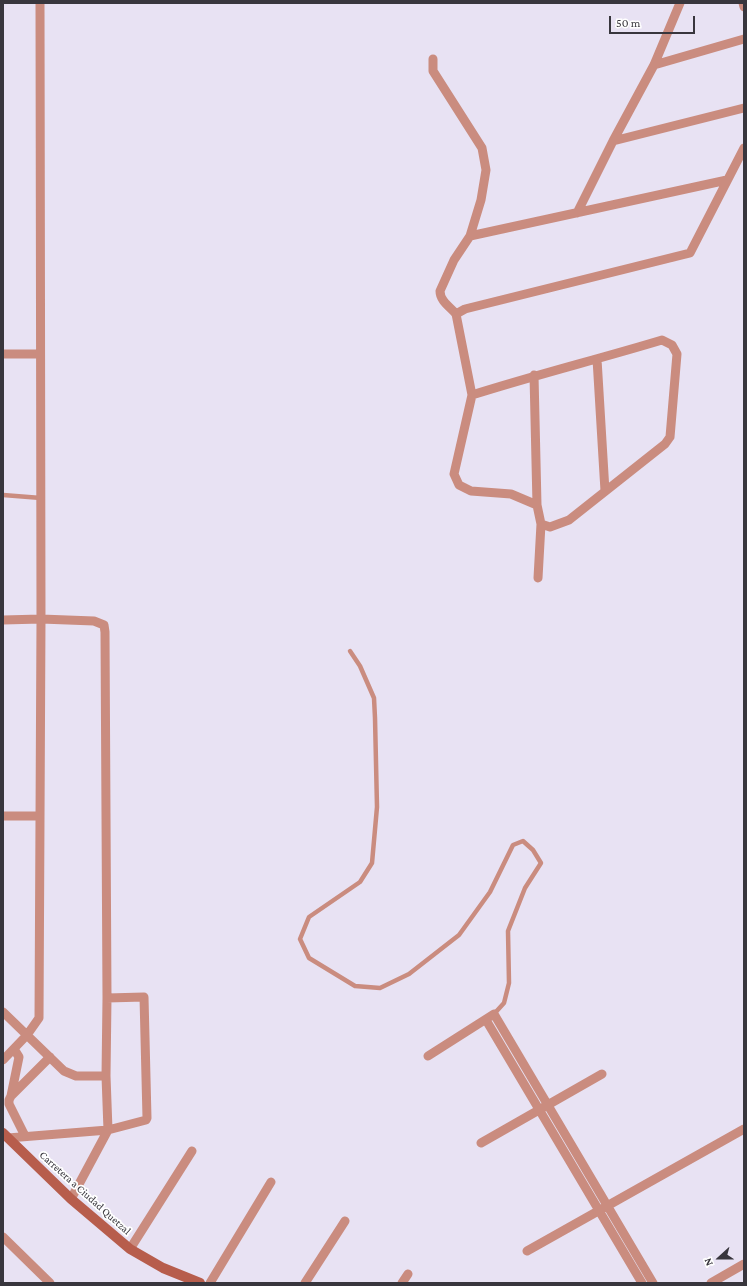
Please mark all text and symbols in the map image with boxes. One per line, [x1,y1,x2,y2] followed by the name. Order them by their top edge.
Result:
[611,8,697,34] scale bar
[616,16,640,30] text: 50 m
[37,1148,133,1238] street label: Carretera a Ciudad Quetzal
[699,1238,739,1278] north arrow
[701,1257,715,1268] text: N

